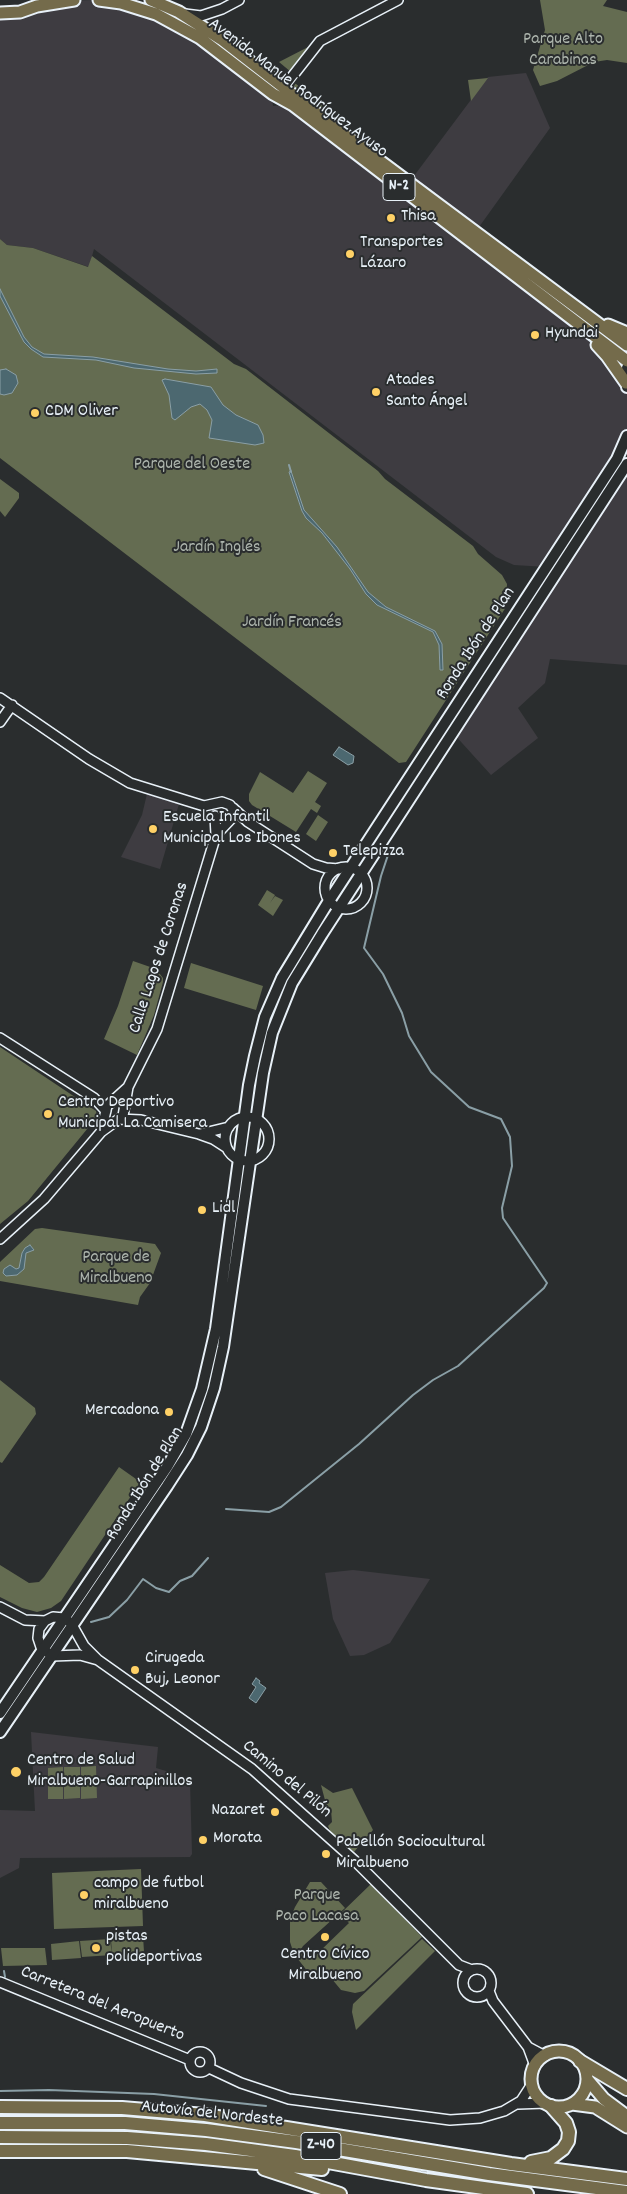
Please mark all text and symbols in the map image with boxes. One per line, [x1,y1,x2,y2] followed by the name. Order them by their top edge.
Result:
[203,14,391,164] street label: Avenida Manuel Rodríguez Ayuso
[523,30,603,72] park label: Parque Alto Carabinas
[383,173,415,200] road number: N-2
[401,207,436,229] place label: Thisa
[385,212,397,224] marker: Thisa
[360,233,443,276] place label: Transportes Lázaro
[344,248,356,260] marker: Transportes Lázaro
[545,324,598,346] place label: Hyundai
[529,329,541,341] marker: Hyundai
[386,371,467,414] place label: Atades Santo Ángel
[370,386,382,398] marker: Atades Santo Ángel
[45,402,118,424] place label: CDM Oliver
[29,407,41,419] marker: CDM Oliver
[134,455,250,477] park label: Parque del Oeste
[173,538,261,560] park label: Jardín Inglés
[433,584,521,704] street label: Ronda Ibón de Plan
[242,613,342,635] park label: Jardín Francés
[163,808,301,851] place label: Escuela Infantil Municipal Los Ibones
[147,823,159,835] marker: Escuela Infantil Municipal Los Ibones
[343,842,404,864] place label: Telepizza
[327,847,339,859] marker: Telepizza
[125,880,195,1036] street label: Calle Lagos de Coronas
[58,1093,207,1136] place label: Centro Deportivo Municipal La Camisera
[42,1108,54,1120] marker: Centro Deportivo Municipal La Camisera
[212,1199,235,1221] place label: Lidl
[196,1204,208,1216] marker: Lidl
[79,1248,153,1290] park label: Parque de Miralbueno
[85,1401,159,1423] place label: Mercadona
[163,1406,175,1418] marker: Mercadona
[102,1423,190,1545] street label: Ronda Ibón de Plan
[145,1649,220,1692] place label: Cirugeda Buj, Leonor
[129,1664,141,1676] marker: Cirugeda Buj, Leonor
[237,1736,335,1824] street label: Camino del Pilón
[27,1751,193,1794] place label: Centro de Salud Miralbueno-Garrapinillos
[9,1765,23,1779] marker: Centro de Salud Miralbueno-Garrapinillos
[211,1801,265,1823] place label: Nazaret
[269,1806,281,1818] marker: Nazaret
[213,1829,262,1851] place label: Morata
[336,1833,485,1876] place label: Pabellón Sociocultural Miralbueno
[197,1834,209,1846] marker: Morata
[320,1848,332,1860] marker: Pabellón Sociocultural Miralbueno
[94,1874,204,1916] place label: campo de futbol miralbueno
[275,1886,359,1928] park label: Parque Paco Lacasa
[78,1889,90,1901] marker: campo de futbol miralbueno
[106,1927,203,1970] place label: pistas polideportivas
[319,1931,331,1943] marker: Centro Cívico Miralbueno
[90,1942,102,1954] marker: pistas polideportivas
[281,1945,369,1988] place label: Centro Cívico Miralbueno
[17,1962,187,2048] street label: Carretera del Aeropuerto
[140,2097,284,2133] street label: Autovía del Nordeste
[301,2132,341,2160] road number: Z-40

